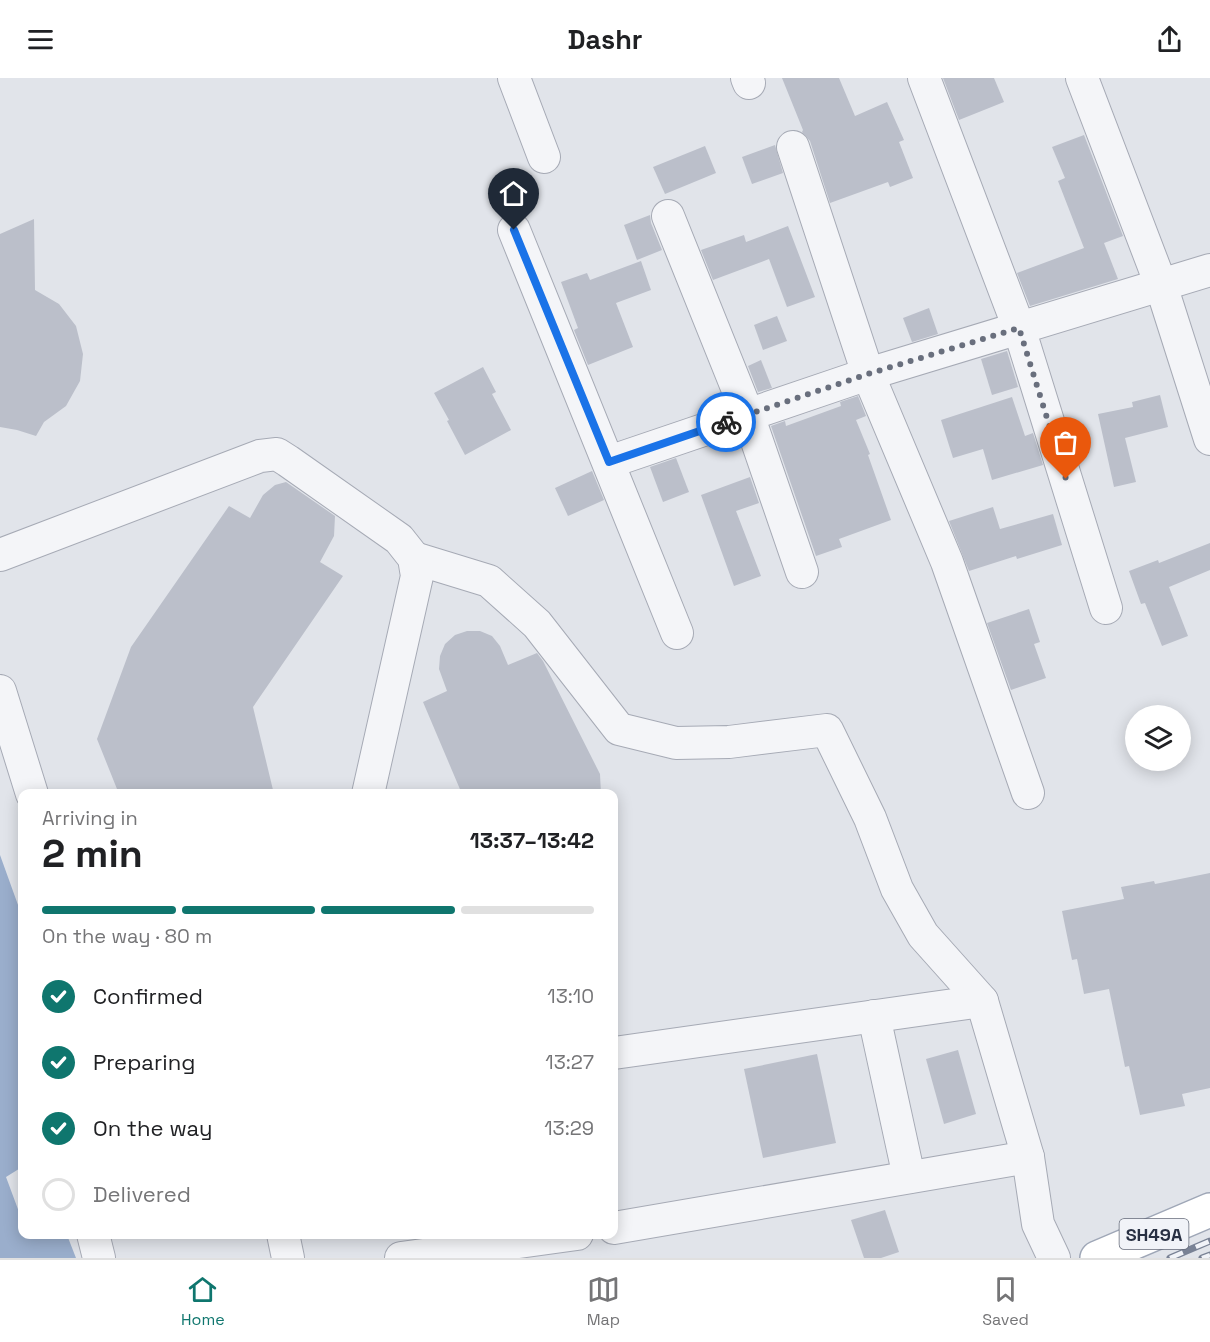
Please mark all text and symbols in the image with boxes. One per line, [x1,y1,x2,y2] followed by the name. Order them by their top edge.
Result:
[568,22,642,57] text: Dashr
[24,23,57,56] icon: menu
[1153,23,1186,56] icon: share
[488,168,539,230] pin
[497,177,530,210] icon: home
[696,392,756,452] courier
[710,406,743,439] icon: bike
[1040,417,1091,479] pin
[1049,426,1082,459] icon: bag
[1125,705,1191,771] map controls
[1125,705,1191,771] button: layers
[42,805,138,831] text: Arriving in
[470,826,594,854] text: 13:37–13:42
[42,829,143,878] text: 2 min
[42,923,212,949] text: On the way · 80 m
[42,980,75,1013] icon: check
[93,982,203,1010] text: Confirmed
[547,983,594,1009] text: 13:10
[42,1046,75,1079] icon: check
[93,1048,195,1076] text: Preparing
[545,1049,594,1075] text: 13:27
[42,1112,75,1145] icon: check
[93,1114,212,1142] text: On the way
[544,1115,594,1141] text: 13:29
[93,1180,191,1208] text: Delivered
[1120,1219,1188,1249] road number: SH49A
[181,1273,225,1330] tab: Home
[587,1273,620,1330] tab: Map
[982,1273,1029,1330] tab: Saved

